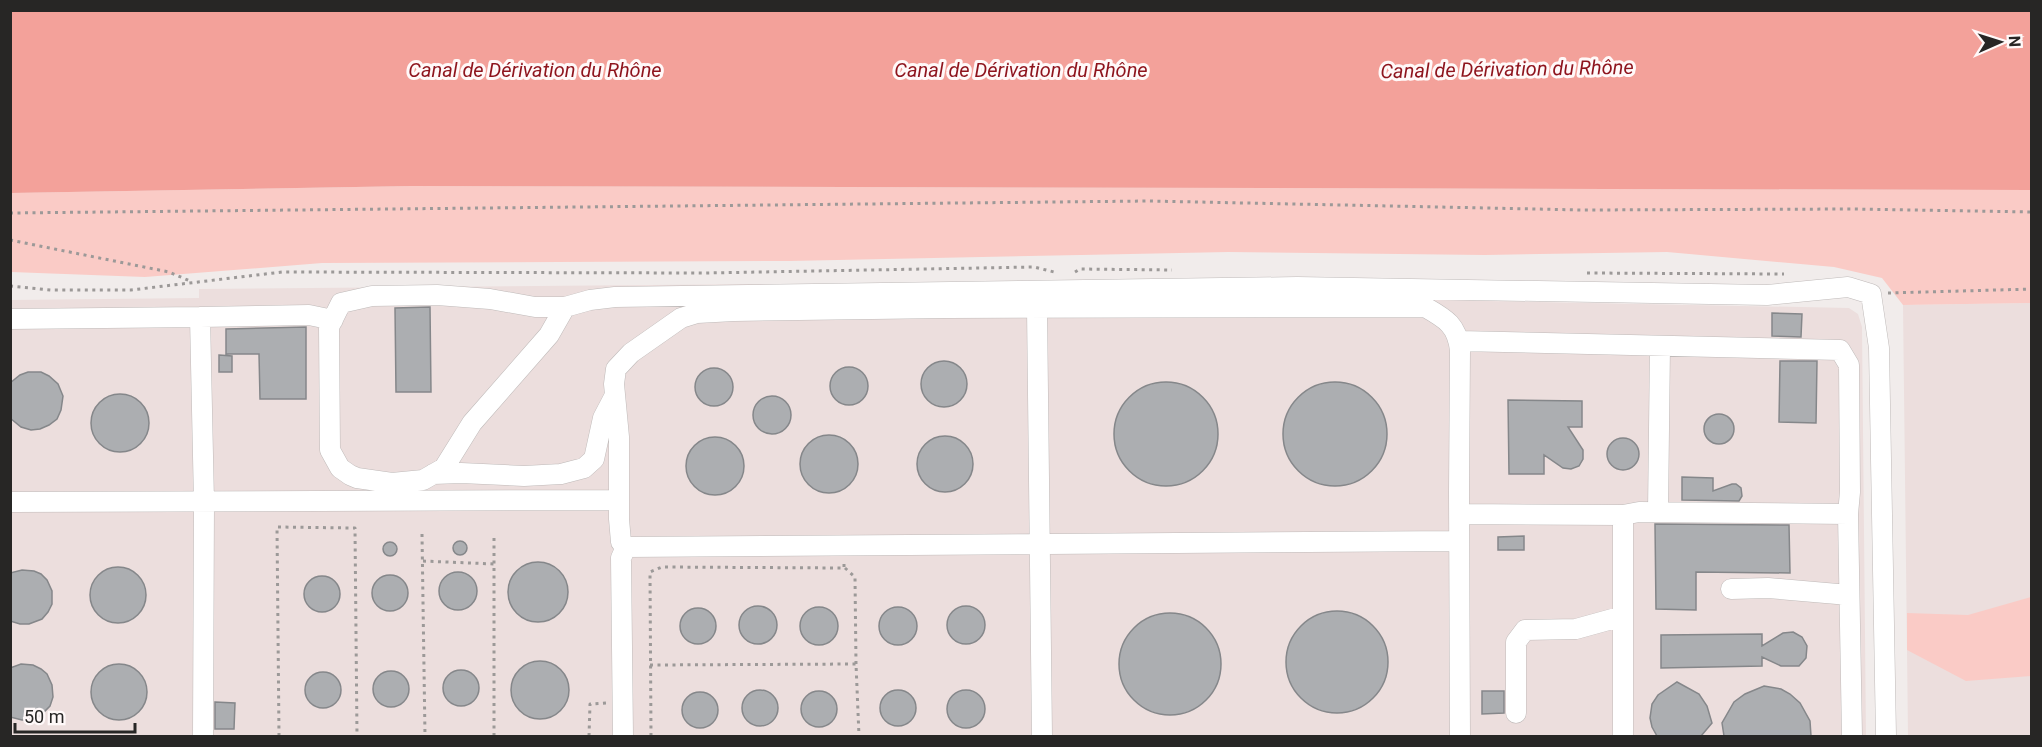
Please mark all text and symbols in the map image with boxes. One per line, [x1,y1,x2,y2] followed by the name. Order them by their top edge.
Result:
[1970,12,2030,72] north arrow
[2005,35,2024,47] text: N
[1380,55,1634,83] water label: Canal de Dérivation du Rhône
[408,58,662,82] water label: Canal de Dérivation du Rhône
[894,58,1148,82] water label: Canal de Dérivation du Rhône
[15,696,135,734] scale bar
[24,706,64,727] text: 50 m

